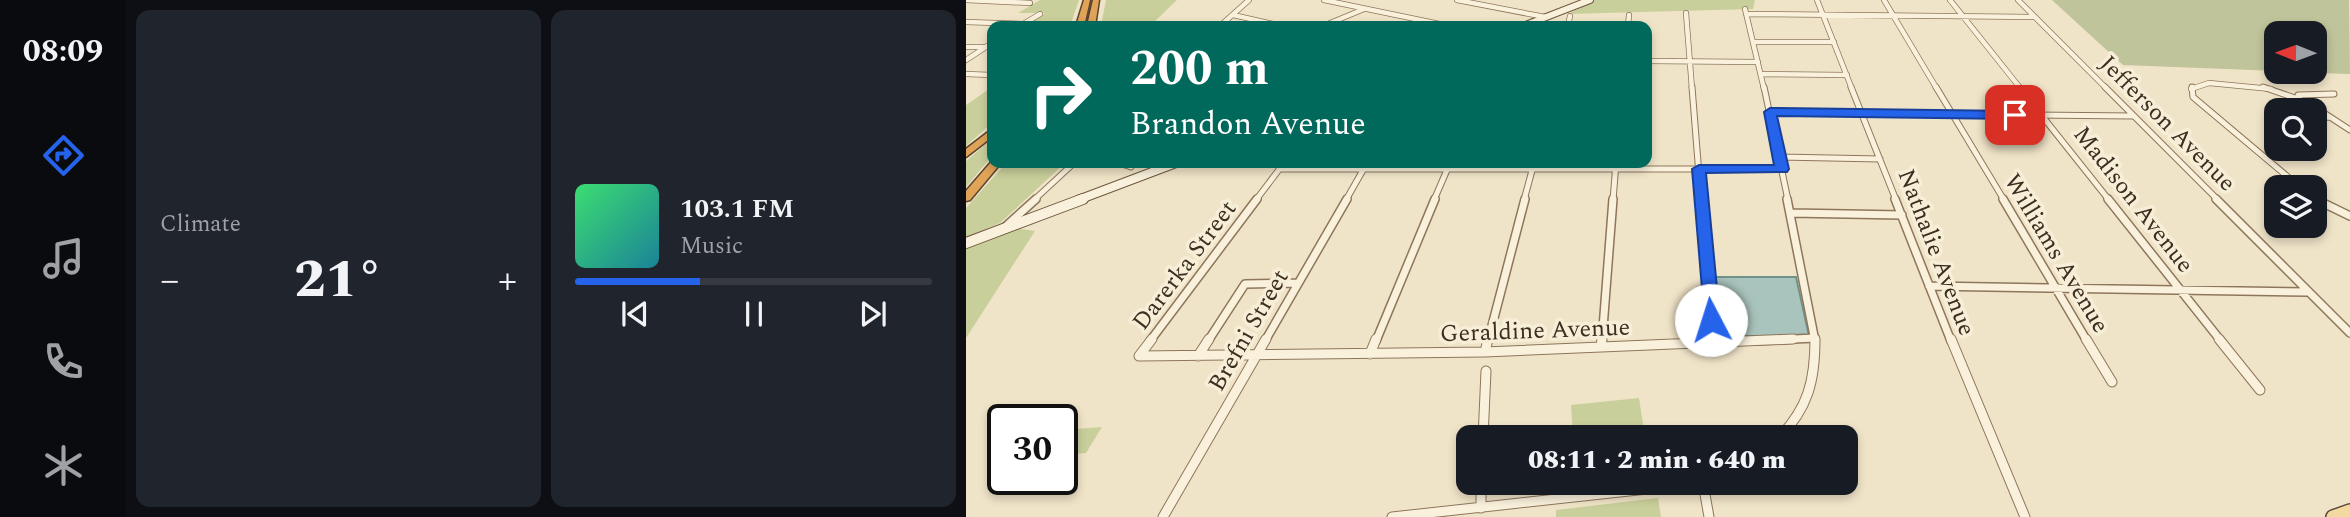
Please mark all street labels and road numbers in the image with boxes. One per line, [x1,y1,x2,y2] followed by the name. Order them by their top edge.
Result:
[2091,47,2244,200] street label: Jefferson Avenue
[2064,118,2202,281] street label: Madison Avenue
[1888,164,1984,341] street label: Nathalie Avenue
[1994,167,2118,340] street label: Williams Avenue
[1124,193,1246,338] street label: Darerka Street
[1199,263,1298,398] street label: Brefni Street
[1439,310,1631,352] street label: Geraldine Avenue

